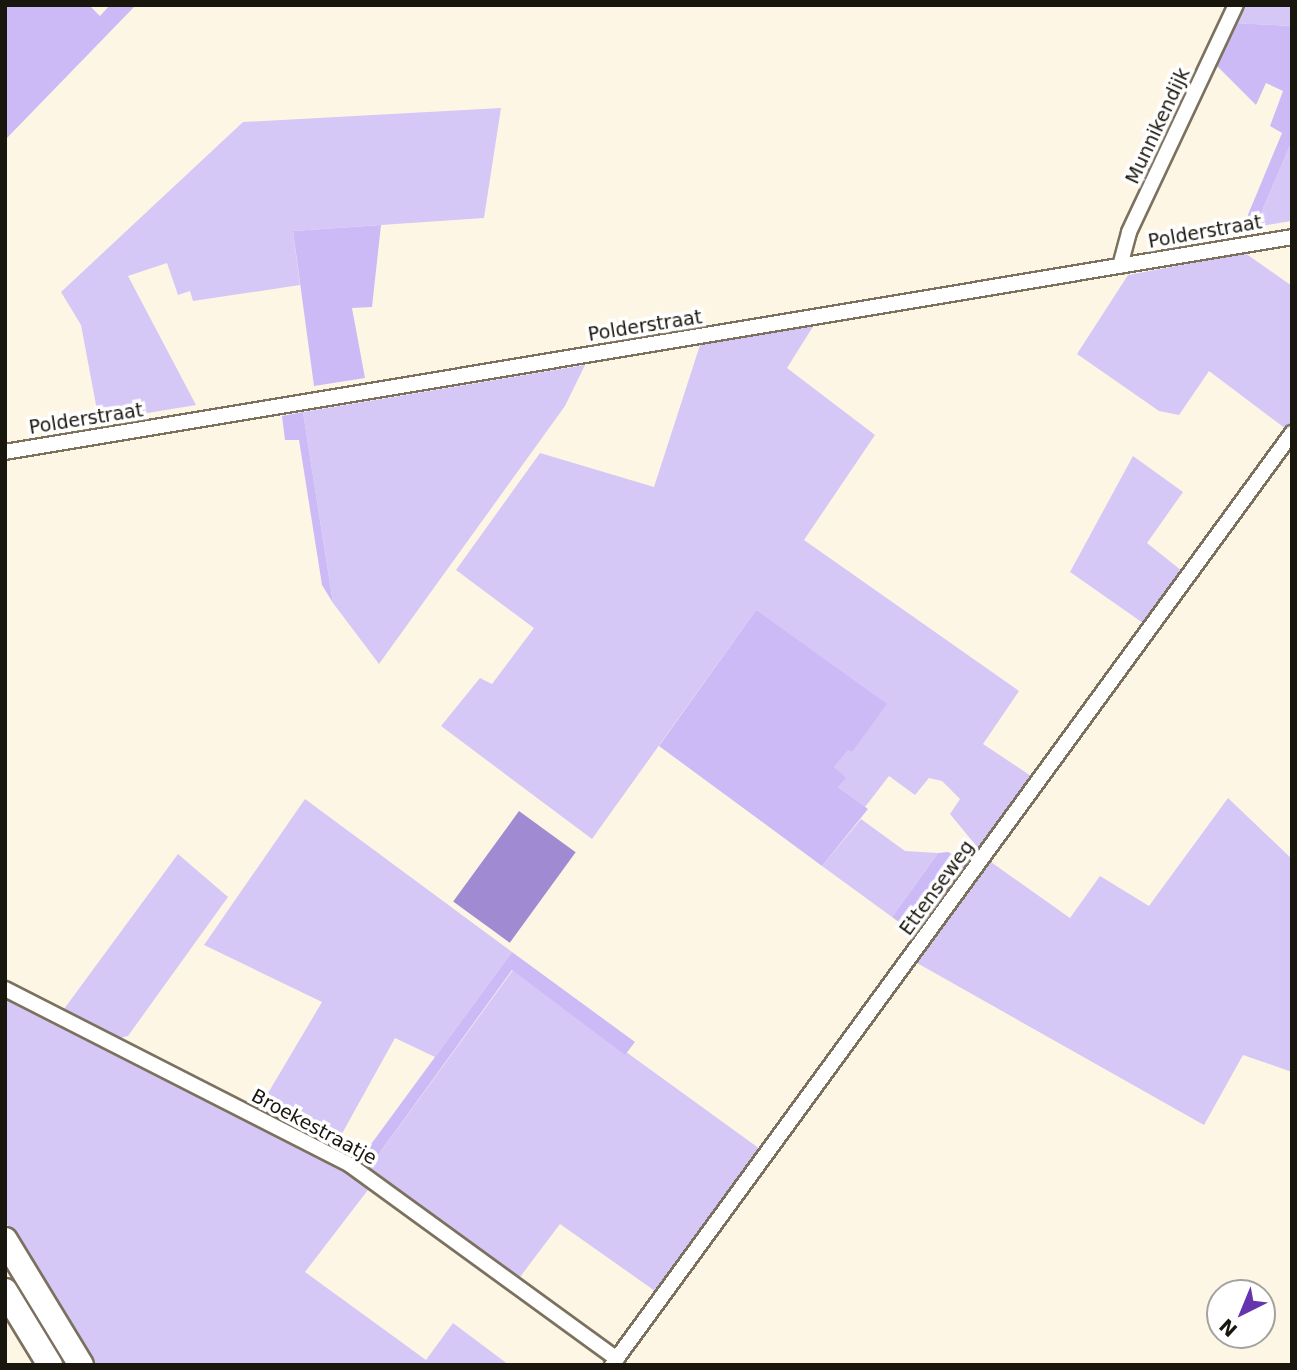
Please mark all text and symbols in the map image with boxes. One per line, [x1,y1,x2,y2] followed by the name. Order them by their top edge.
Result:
[1121,64,1195,188] street label: Munnikendijk
[1146,211,1264,253] street label: Polderstraat
[586,306,704,346] street label: Polderstraat
[27,399,145,439] street label: Polderstraat
[895,836,979,940] street label: Ettenseweg
[247,1084,381,1170] street label: Broekestraatje
[1206,1279,1276,1349] north arrow
[1215,1314,1241,1341] text: N

